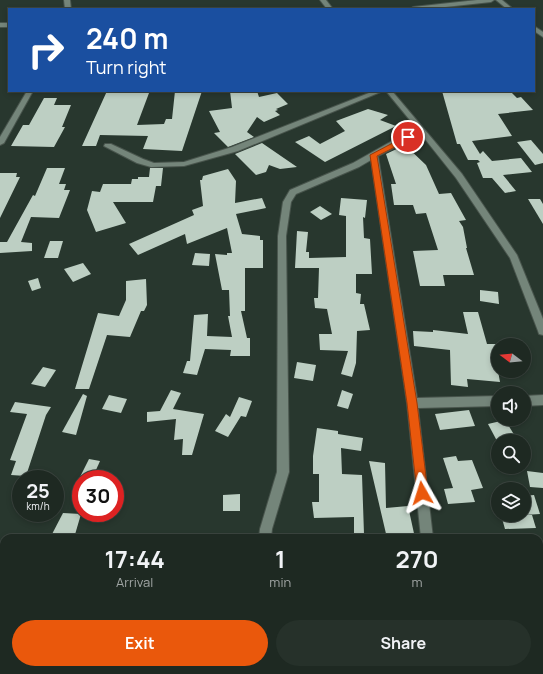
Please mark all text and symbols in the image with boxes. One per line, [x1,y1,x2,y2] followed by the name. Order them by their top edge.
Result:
[86,19,168,57] text: 240 m
[20,24,72,76] icon: right
[86,55,167,79] text: Turn right
[391,120,425,154] pin
[397,126,419,148] icon: arrive
[491,338,531,378] north arrow
[491,338,531,522] map controls
[491,386,531,426] button: sound
[491,434,531,474] button: search
[72,470,124,522] speed limit sign: 30
[401,472,443,514] position arrow
[26,477,50,504] text: 25
[491,482,531,522] button: layers
[26,499,50,513] text: km/h
[104,542,165,575] text: 17:44
[275,542,286,575] text: 1
[396,542,439,575] text: 270
[116,573,153,591] text: Arrival
[269,573,291,591] text: min
[412,573,423,591] text: m
[12,620,268,666] button: Exit
[276,620,531,666] button: Share

